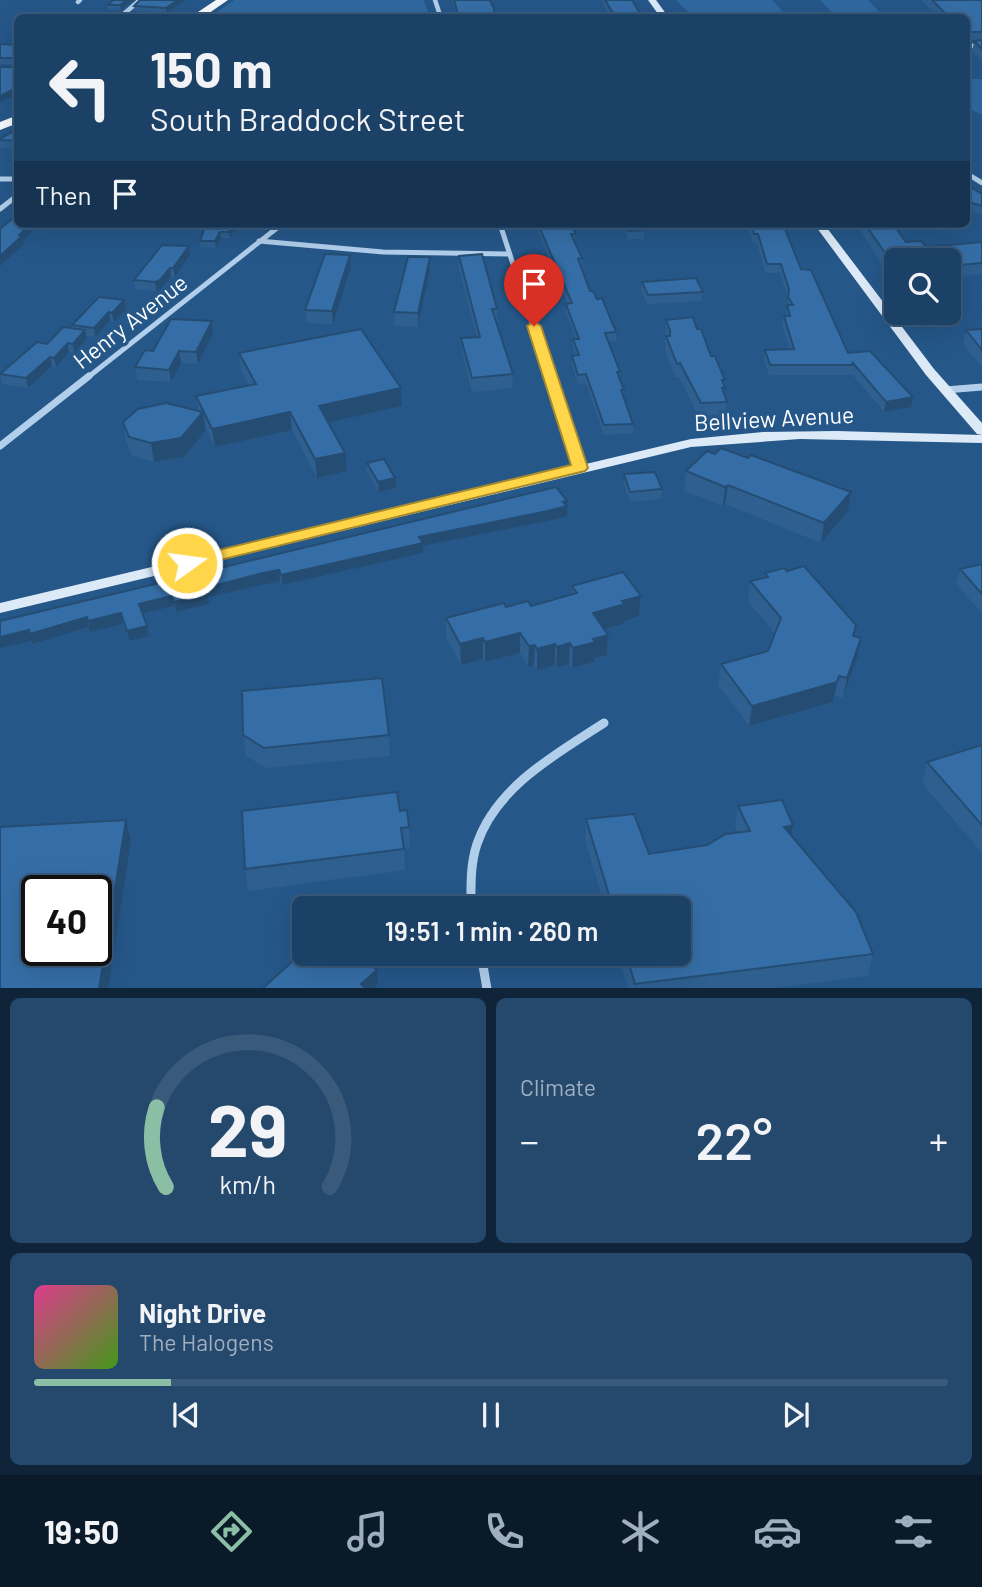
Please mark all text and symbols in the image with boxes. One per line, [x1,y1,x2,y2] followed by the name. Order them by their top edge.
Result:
[150,39,272,98] text: 150 m
[35,42,126,133] icon: left
[150,99,465,137] text: South Braddock Street
[106,175,144,213] icon: arrive
[35,179,92,210] text: Then
[884,248,961,325] map controls
[884,248,961,325] button: search
[504,254,564,326] pin
[515,265,553,303] icon: arrive
[67,268,193,374] street label: Henry Avenue
[693,400,855,436] street label: Bellview Avenue
[150,526,224,600] position arrow
[21,875,112,966] speed limit sign: 40
[385,915,598,946] text: 19:51 · 1 min · 260 m
[520,1073,596,1101] text: Climate
[208,1084,288,1172] text: 29
[696,1108,772,1170] text: 22°
[520,1117,539,1163] text: −
[929,1117,948,1163] text: +
[220,1168,276,1198] text: km/h
[139,1297,266,1328] text: Night Drive
[139,1328,274,1356] text: The Halogens
[167,1396,205,1434] icon: previous
[472,1396,510,1434] icon: pause
[777,1396,815,1434] icon: next
[207,1507,256,1556] icon: directions
[343,1507,392,1556] icon: music
[480,1507,529,1556] icon: phone
[616,1507,665,1556] icon: climate
[753,1507,802,1556] icon: car
[889,1507,938,1556] icon: filters
[44,1512,119,1550] text: 19:50

